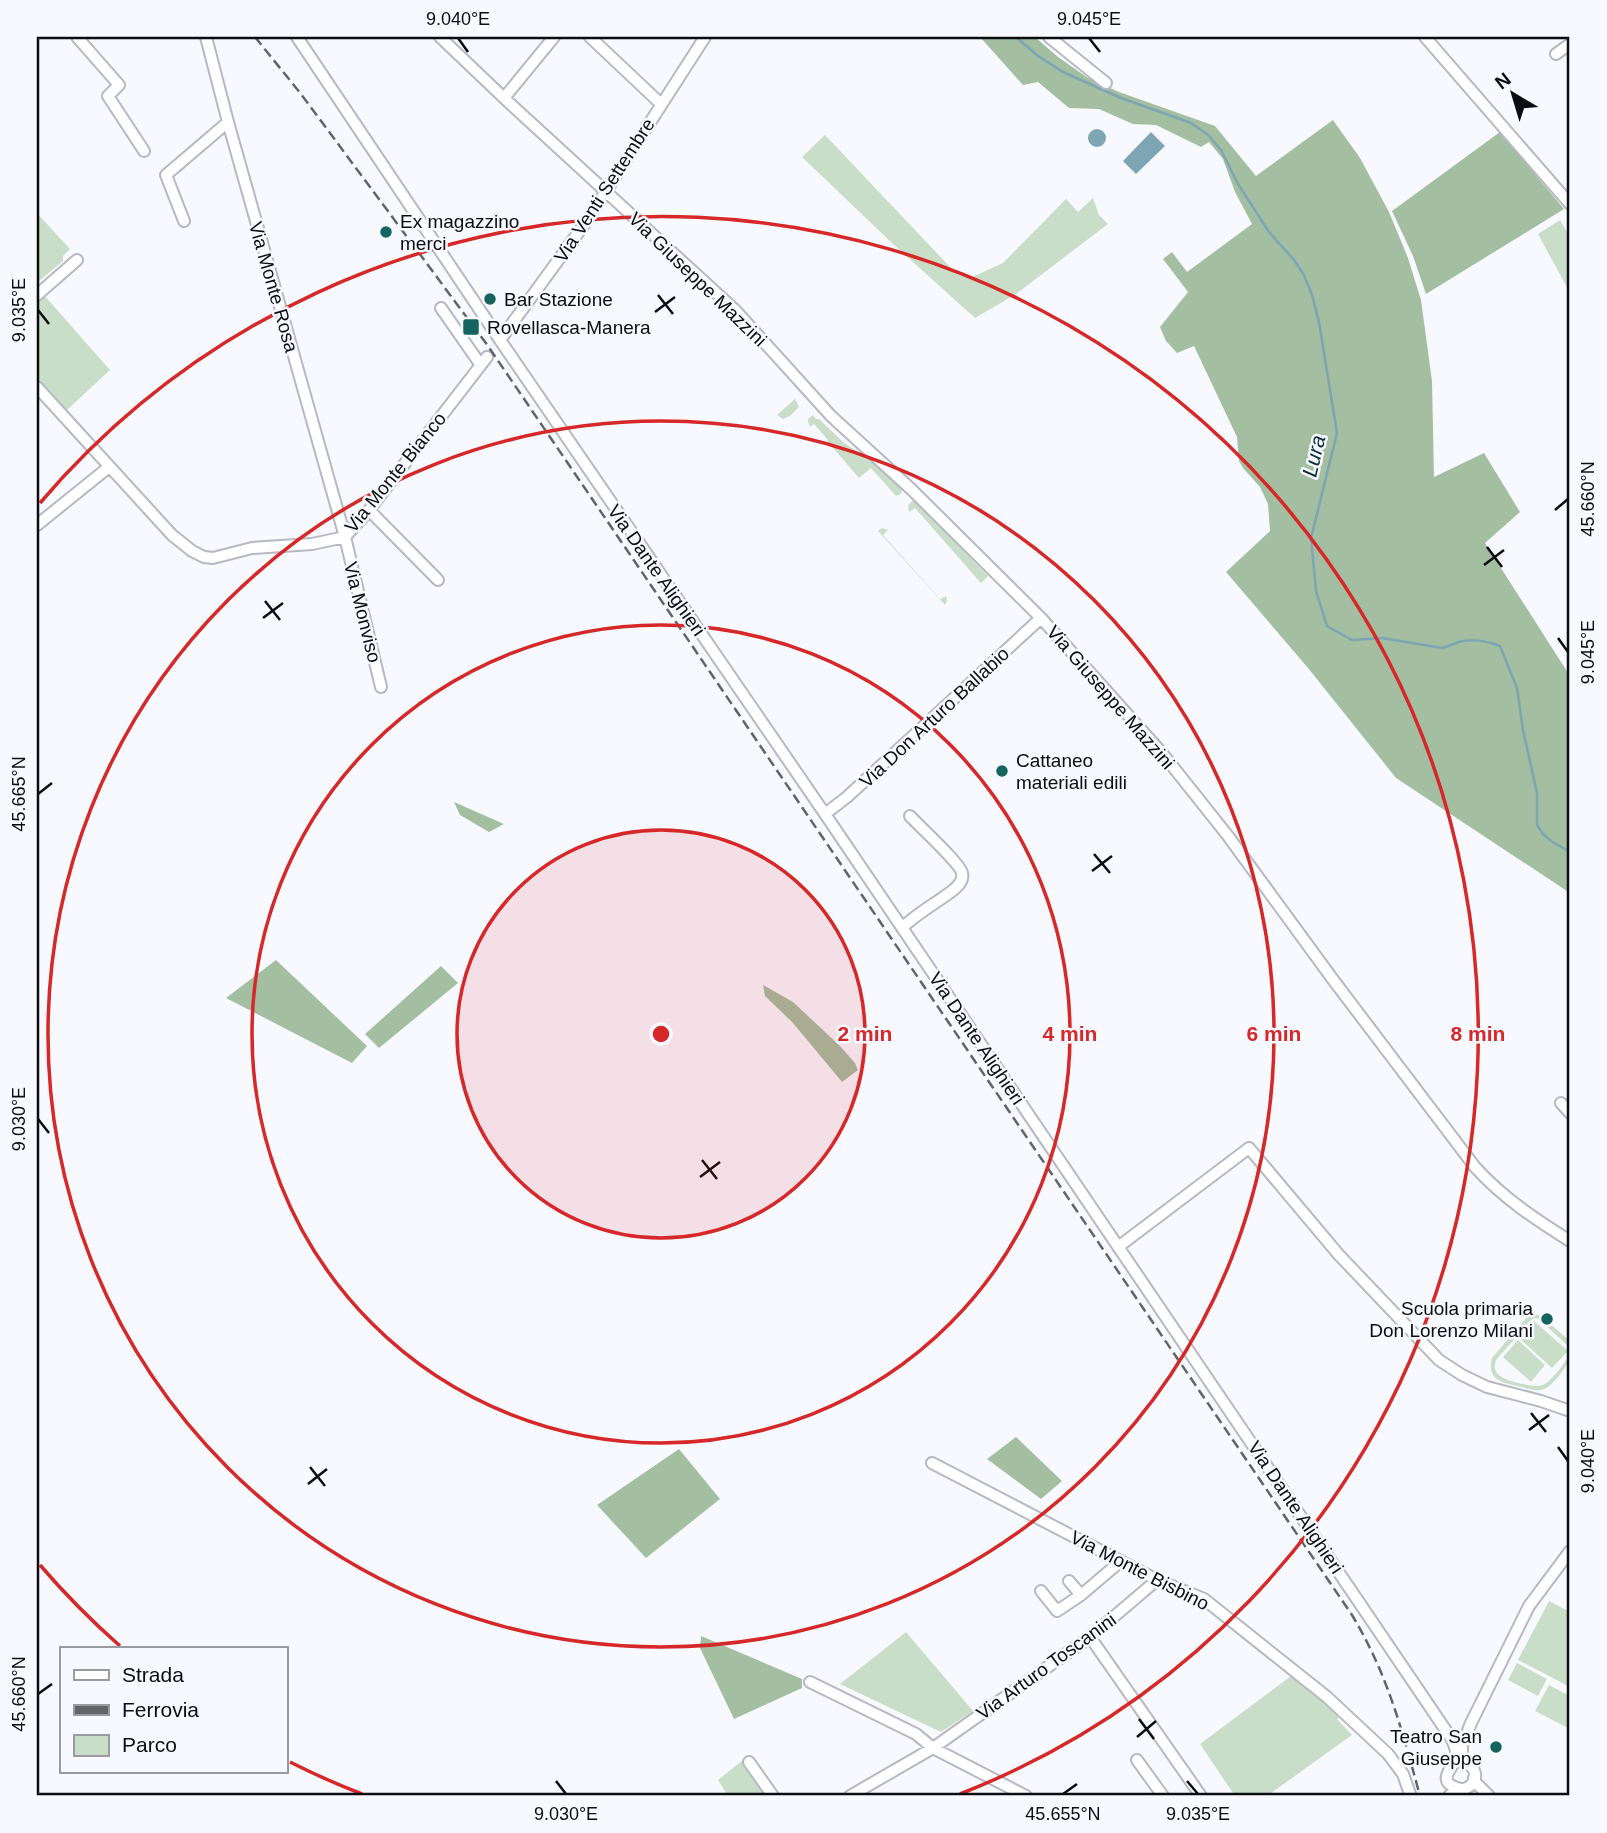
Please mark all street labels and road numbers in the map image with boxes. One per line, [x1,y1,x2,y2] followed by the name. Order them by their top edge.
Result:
[550,114,659,266] street label: Via Venti Settembre
[624,208,771,351] street label: Via Giuseppe Mazzini
[245,219,302,355] street label: Via Monte Rosa
[340,408,450,537] street label: Via Monte Bianco
[604,501,710,640] street label: Via Dante Alighieri
[340,560,385,665] street label: Via Monviso
[1043,621,1179,773] street label: Via Giuseppe Mazzini
[855,643,1013,792] street label: Via Don Arturo Ballabio
[925,968,1029,1108] street label: Via Dante Alighieri
[1244,1437,1348,1577] street label: Via Dante Alighieri
[1067,1526,1213,1614] street label: Via Monte Bisbino
[972,1609,1120,1724] street label: Via Arturo Toscanini

